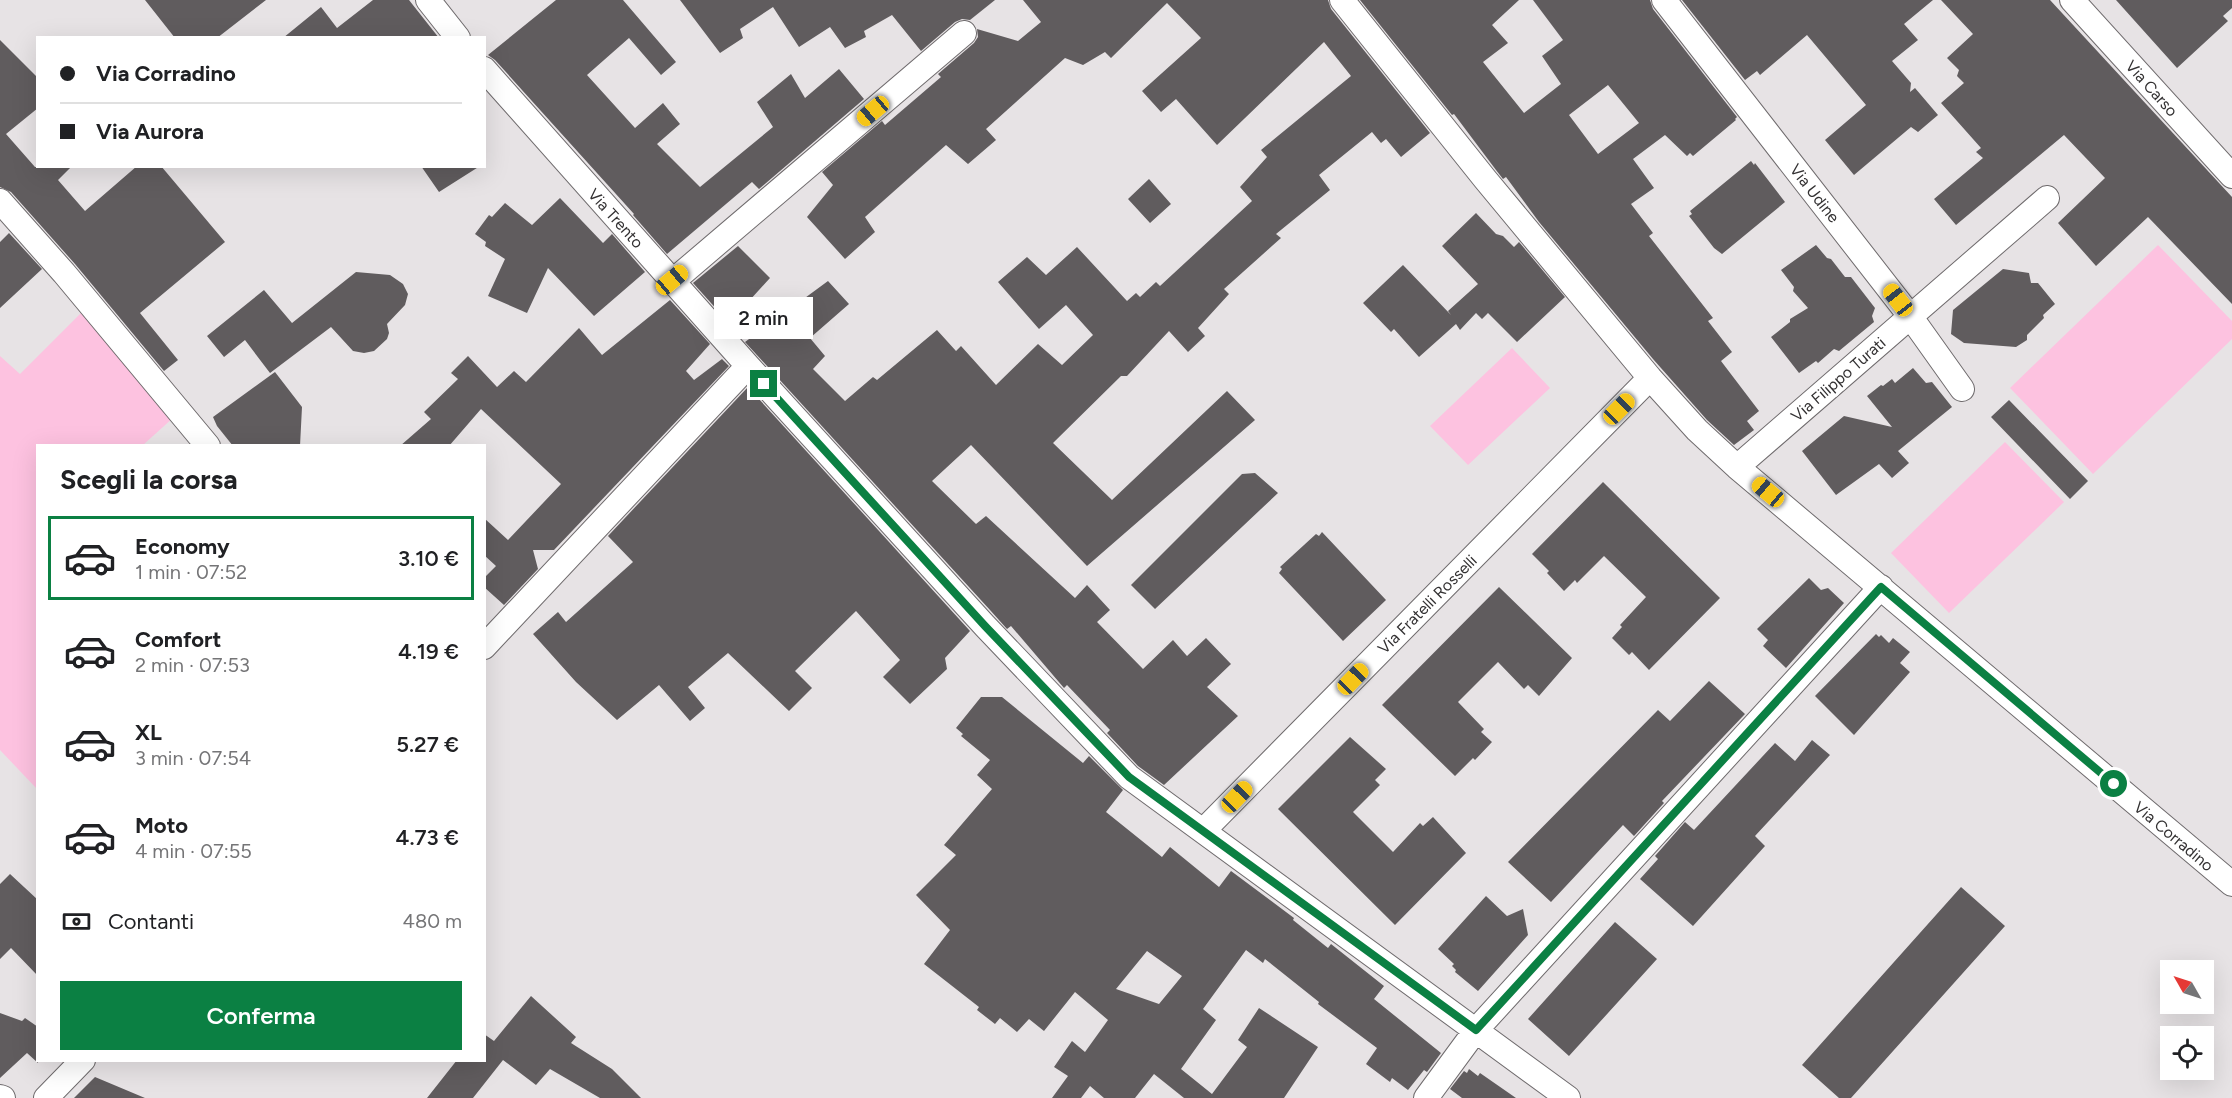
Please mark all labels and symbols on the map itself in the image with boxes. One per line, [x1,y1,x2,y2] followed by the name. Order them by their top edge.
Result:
[2122,56,2182,120] street label: Via Carso
[853,93,893,129] car
[1786,160,1843,227] street label: Via Udine
[584,185,647,252] street label: Via Trento
[652,262,692,298] car
[1880,280,1916,320] car
[714,297,813,339] callout: 2 min
[1787,333,1889,426] street label: Via Filippo Turati
[750,370,777,397] route end
[1600,390,1638,428] car
[1748,474,1788,510] car
[1374,551,1481,658] street label: Via Fratelli Rosselli
[1334,660,1372,698] car
[2100,770,2127,797] route start
[1218,778,1256,816] car
[2130,798,2217,875] street label: Via Corradino
[2160,960,2214,1014] north arrow

